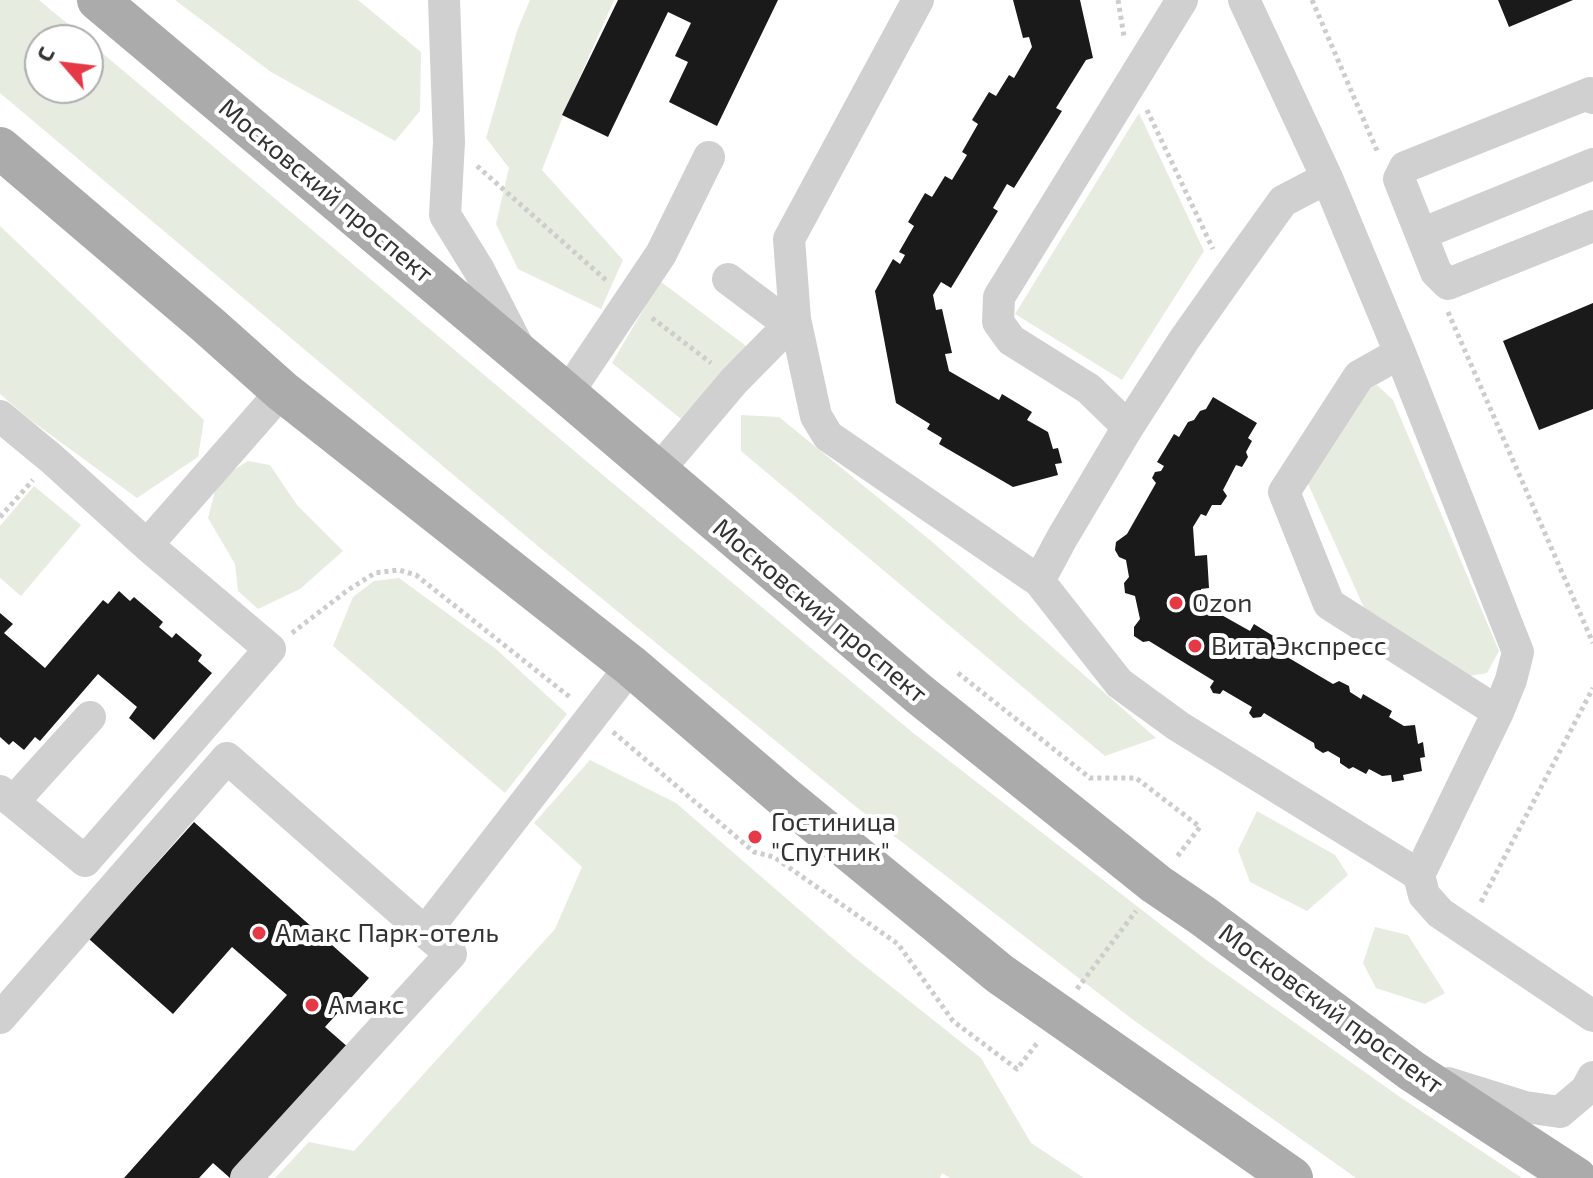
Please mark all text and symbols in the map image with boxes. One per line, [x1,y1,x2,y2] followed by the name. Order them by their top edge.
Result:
[24,24,104,104] north arrow
[30,42,59,65] text: С
[213,92,439,290] street label: Московский проспект
[707,512,933,710] street label: Московский проспект
[1192,587,1252,619] place label: Ozon
[1167,594,1185,612] marker: Ozon
[1211,630,1386,662] place label: Вита Экспресс
[1186,637,1204,655] marker: Вита Экспресс
[771,806,896,868] place label: Гостиница "Спутник"
[746,828,764,846] marker: Гостиница "Спутник"
[275,917,499,949] place label: Амакс Парк-отель
[1213,917,1449,1101] street label: Московский проспект
[250,924,268,942] marker: Амакс Парк-отель
[328,989,405,1021] place label: Амакс
[303,996,321,1014] marker: Амакс

